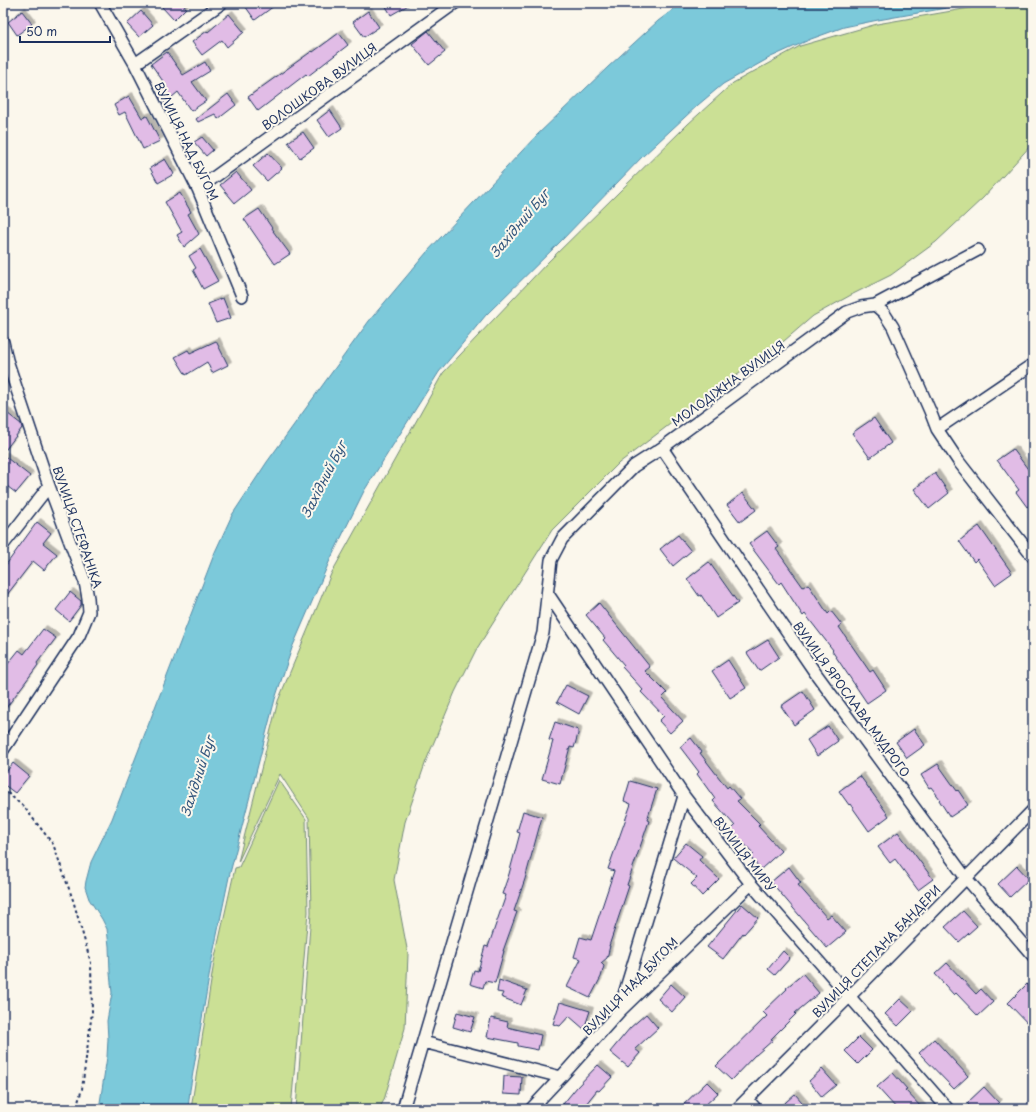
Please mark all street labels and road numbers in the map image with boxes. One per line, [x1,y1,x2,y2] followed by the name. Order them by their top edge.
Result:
[258,38,380,134] street label: ВОЛОШКОВА ВУЛИЦЯ
[150,79,224,203] street label: ВУЛИЦЯ НАД БУГОМ
[668,336,788,430] street label: МОЛОДІЖНА ВУЛИЦЯ
[49,464,107,590] street label: ВУЛИЦЯ СТЕФАНІКА
[789,617,915,781] street label: ВУЛИЦЯ ЯРОСЛАВА МУДРОГО
[710,813,780,895] street label: ВУЛИЦЯ МИРУ
[808,881,944,1021] street label: ВУЛИЦЯ СТЕПАНА БАНДЕРИ
[578,933,682,1039] street label: ВУЛИЦЯ НАД БУГОМ

